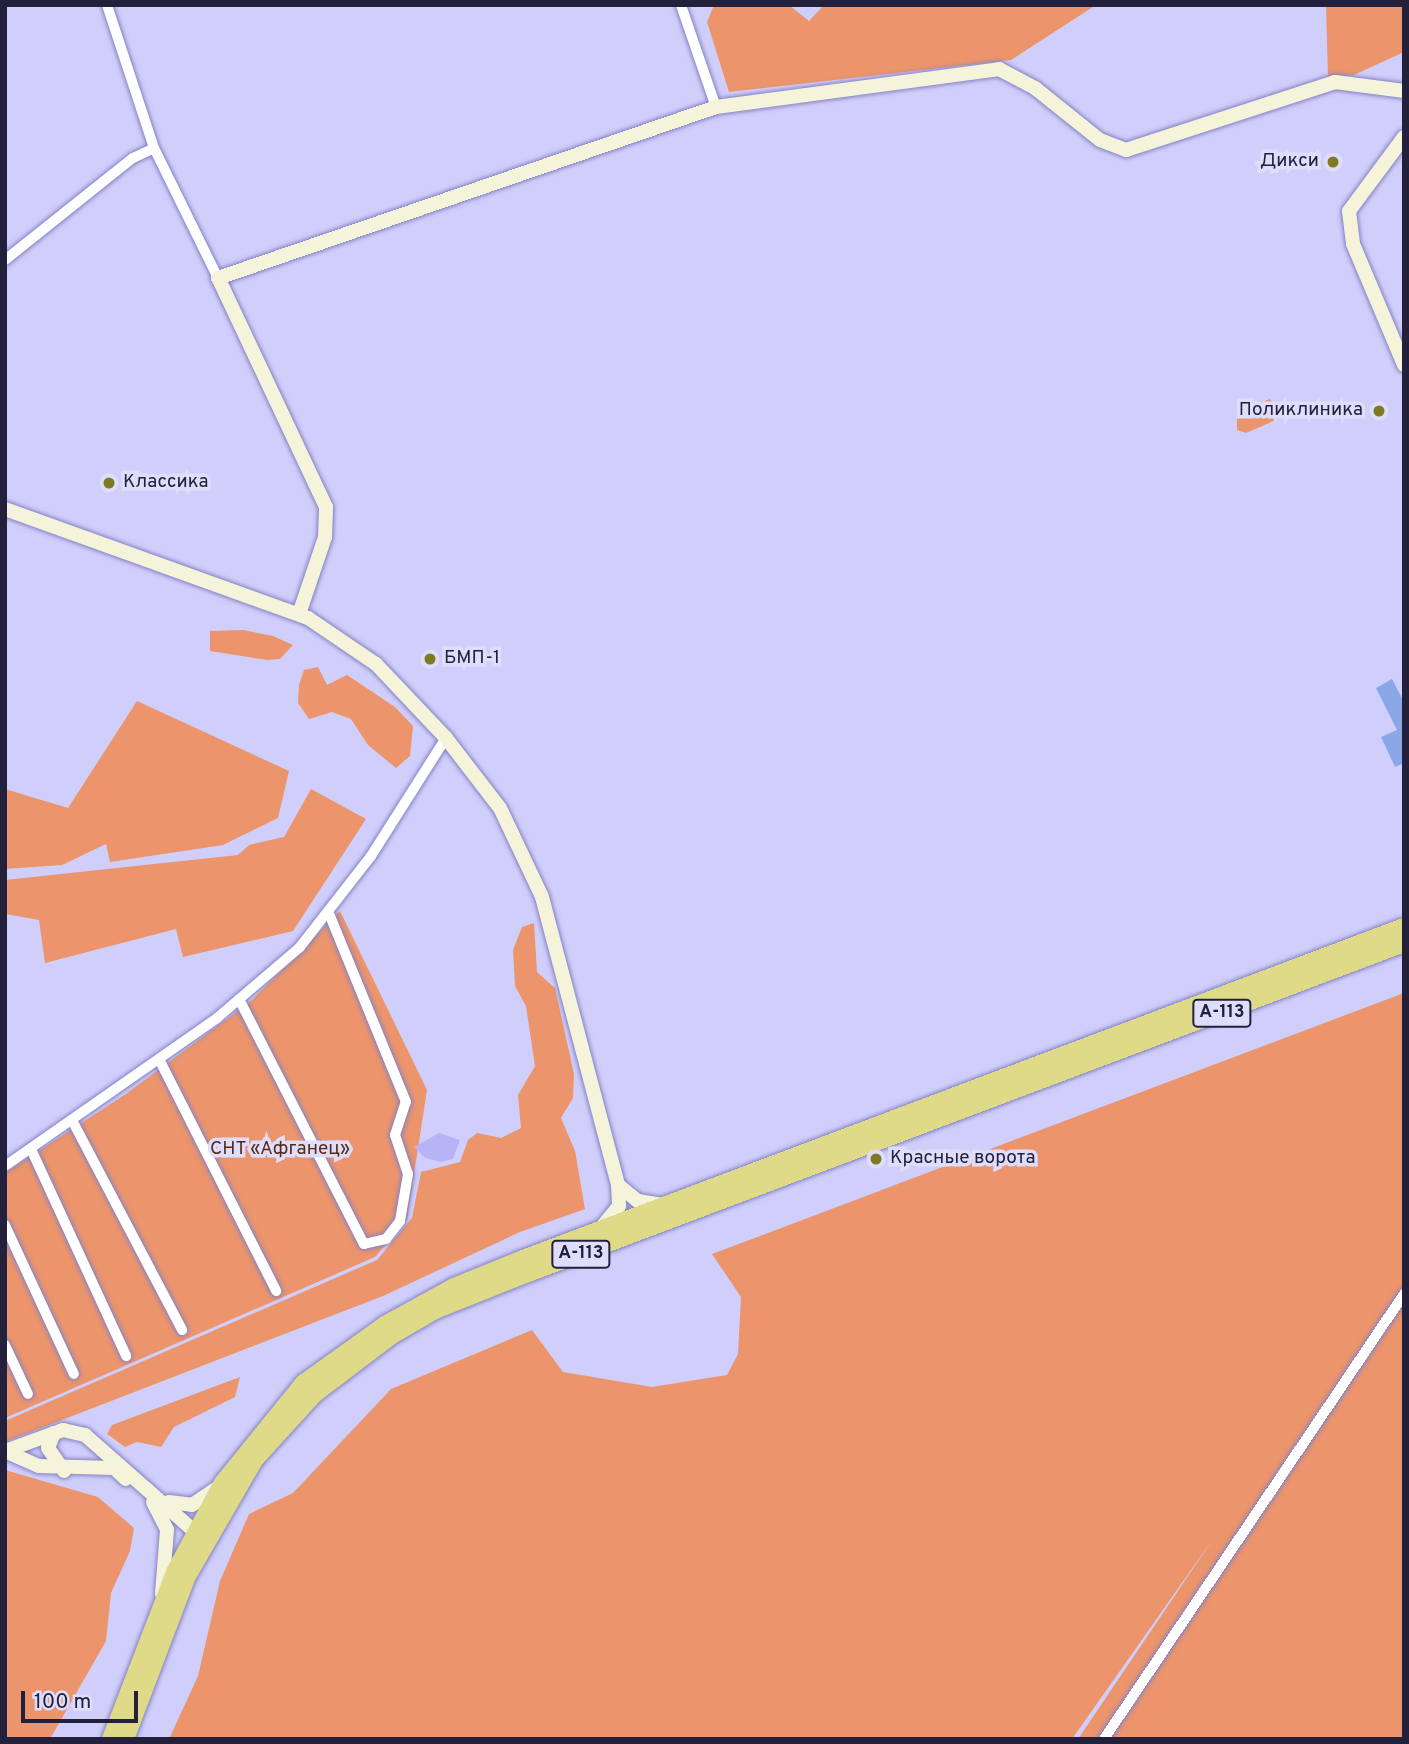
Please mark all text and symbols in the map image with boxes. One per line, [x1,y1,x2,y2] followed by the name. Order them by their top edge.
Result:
[1260,151,1319,173] place label: Дикси
[1325,154,1341,170] marker: Дикси
[1239,400,1363,422] place label: Поликлиника
[1369,401,1389,421] marker: Поликлиника
[123,472,209,494] place label: Классика
[101,475,117,491] marker: Классика
[444,648,500,670] place label: БМП-1
[422,651,438,667] marker: БМП-1
[1192,998,1252,1028] road number: А-113
[210,1139,350,1161] park label: СНТ «Афганец»
[890,1148,1036,1170] place label: Красные ворота
[868,1151,884,1167] marker: Красные ворота
[551,1240,611,1268] road number: А-113
[24,1678,142,1722] scale bar
[34,1689,91,1716] text: 100 m

